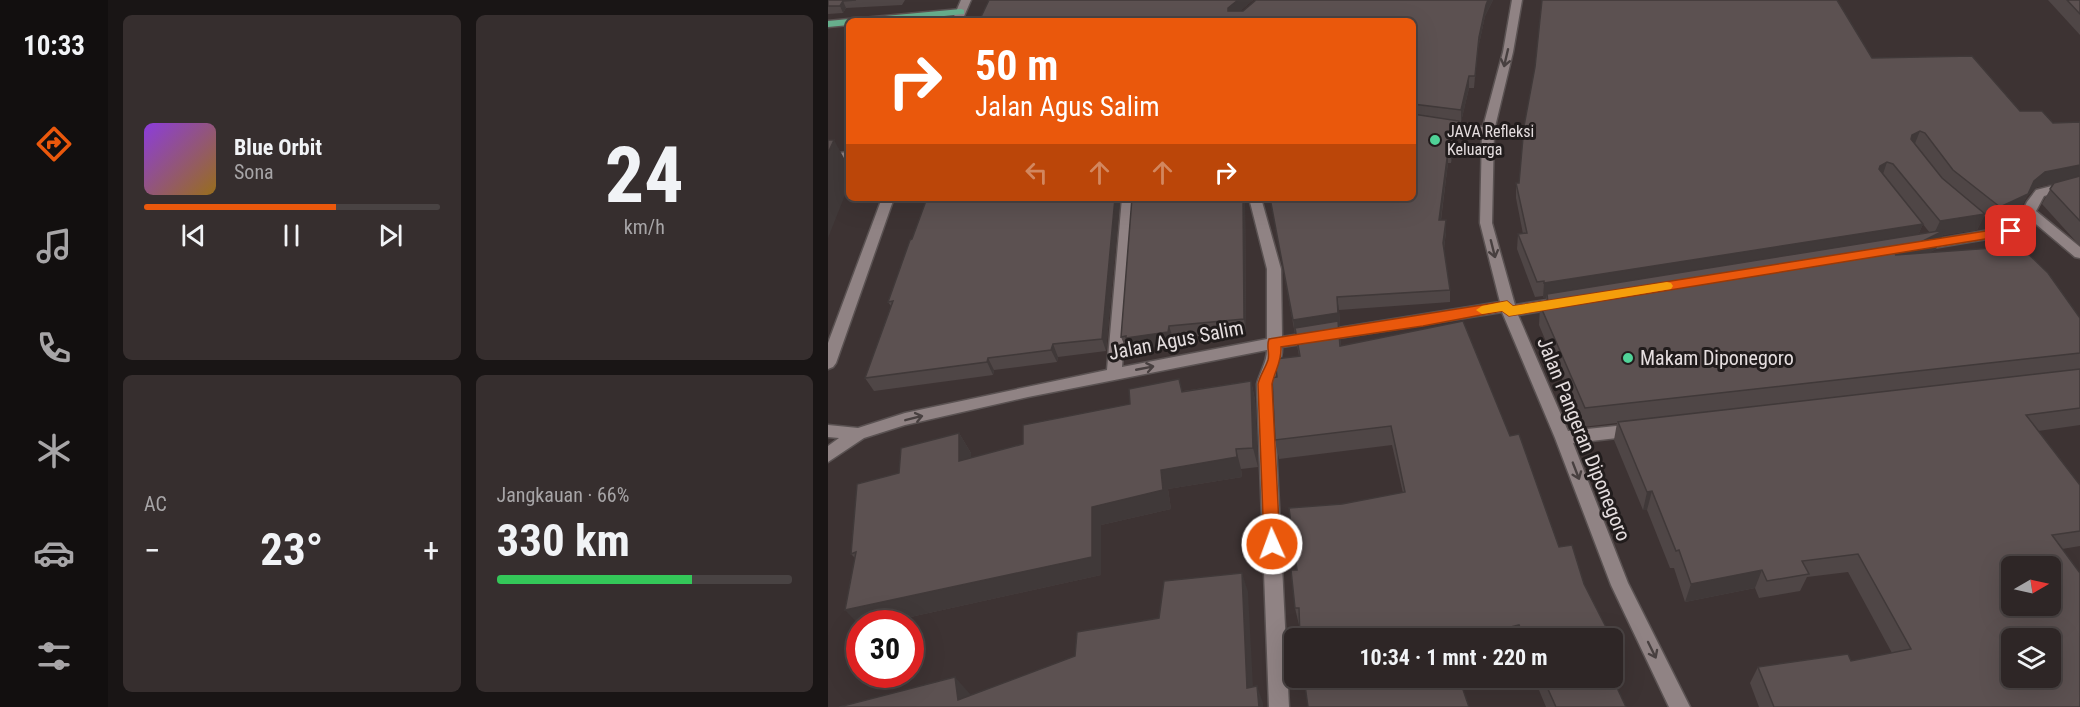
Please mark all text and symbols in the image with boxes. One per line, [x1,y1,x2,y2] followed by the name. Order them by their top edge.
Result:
[23,30,85,62] text: 10:33
[975,41,1058,90] text: 50 m
[876,42,954,120] icon: right
[1500,48,1512,67] one-way arrow
[975,91,1160,123] text: Jalan Agus Salim
[1447,122,1534,159] place label: JAVA Refleksi Keluarga
[33,123,75,165] icon: directions
[605,130,684,221] text: 24
[1428,133,1442,147] marker: JAVA Refleksi Keluarga
[234,135,322,160] text: Blue Orbit
[1020,156,1053,189] icon: left
[1083,156,1116,189] icon: ahead
[1146,156,1179,189] icon: ahead
[1209,156,1242,189] icon: right
[234,160,274,184] text: Sona
[1985,205,2036,256] pin
[1994,214,2027,247] icon: arrive
[624,215,665,239] text: km/h
[177,219,210,252] icon: previous
[275,219,308,252] icon: pause
[374,219,407,252] icon: next
[33,225,75,267] icon: music
[1487,240,1499,259] one-way arrow
[1107,315,1245,365] street label: Jalan Agus Salim
[33,327,75,369] icon: phone
[1532,334,1636,544] street label: Jalan Pangeran Diponegoro
[1640,346,1794,370] place label: Makam Diponegoro
[1621,351,1635,365] marker: Makam Diponegoro
[1135,362,1155,373] one-way arrow
[904,411,923,423] one-way arrow
[33,430,75,472] icon: climate
[1571,461,1582,480] one-way arrow
[497,483,629,507] text: Jangkauan · 66%
[144,492,167,516] text: AC
[1240,512,1304,576] position arrow
[497,514,630,567] text: 330 km
[260,523,323,576] text: 23°
[144,531,161,570] text: −
[423,531,439,570] text: +
[33,532,75,574] icon: car
[2001,556,2061,616] north arrow
[2001,556,2061,688] map controls
[846,610,924,688] speed limit sign: 30
[2001,628,2061,688] button: layers
[33,635,75,677] icon: filters
[1646,641,1658,659] one-way arrow
[1359,645,1548,670] text: 10:34 · 1 mnt · 220 m

